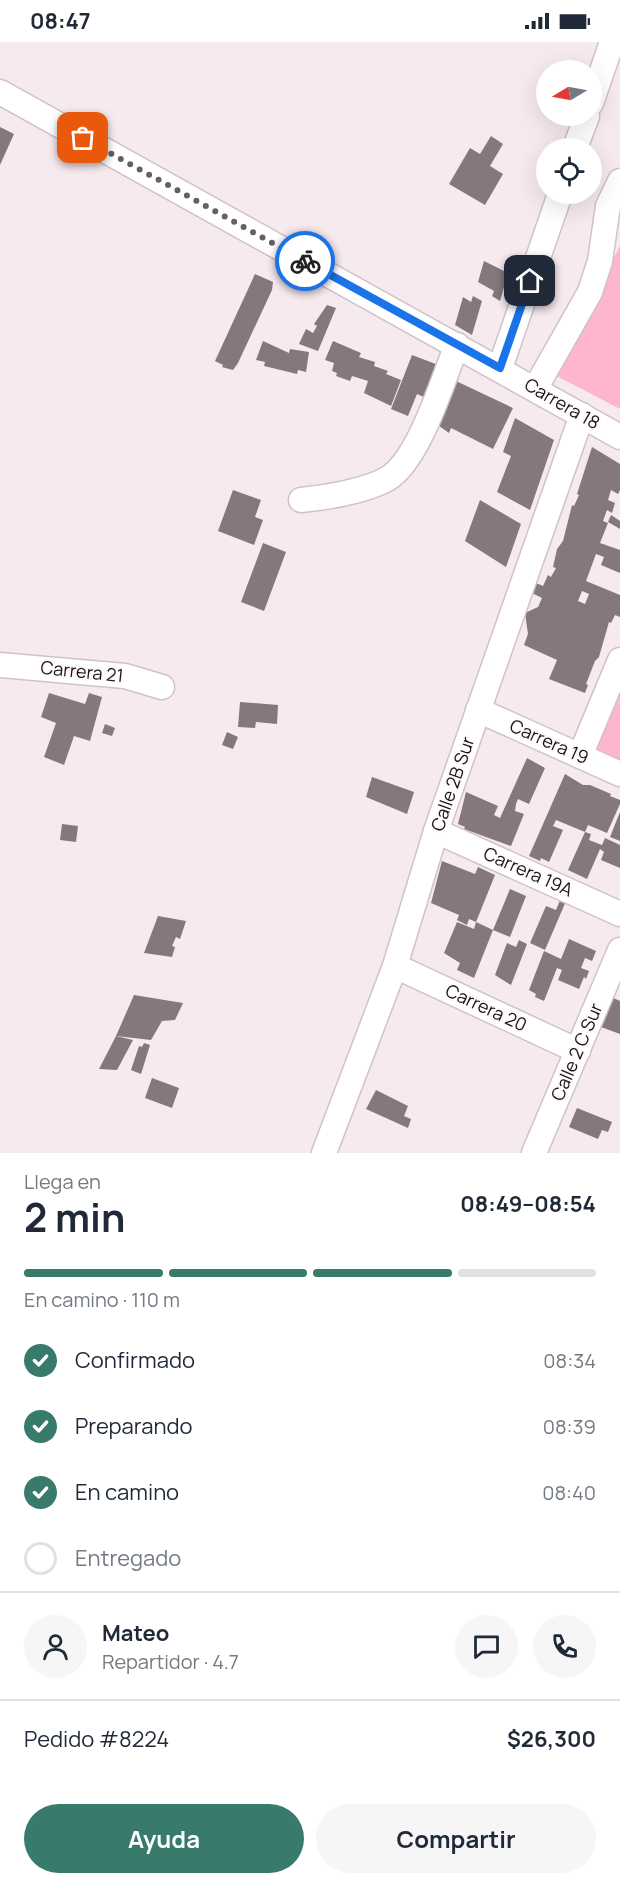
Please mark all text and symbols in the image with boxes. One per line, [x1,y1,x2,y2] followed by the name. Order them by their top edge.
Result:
[30,6,91,36] text: 08:47
[536,60,602,126] north arrow
[536,60,602,204] map controls
[57,112,108,163] pin
[66,121,99,154] icon: bag
[536,138,602,204] button: locate
[275,231,335,291] courier
[289,245,322,278] icon: bike
[504,255,555,306] pin
[513,264,546,297] icon: home
[520,372,605,434] street label: Carrera 18
[39,655,125,687] street label: Carrera 21
[506,713,593,769] street label: Carrera 19
[425,733,480,834] street label: Calle 2B Sur
[480,841,577,902] street label: Carrera 19A
[442,978,531,1036] street label: Carrera 20
[545,999,608,1104] street label: Calle 2 C Sur
[24,1168,101,1195] text: Llega en
[460,1189,596,1219] text: 08:49–08:54
[24,1190,125,1244] text: 2 min
[24,1286,180,1313] text: En camino · 110 m
[24,1344,57,1377] icon: check
[75,1345,195,1375] text: Confirmado
[543,1347,596,1374] text: 08:34
[24,1410,57,1443] icon: check
[75,1411,193,1441] text: Preparando
[543,1413,596,1440] text: 08:39
[24,1476,57,1509] icon: check
[75,1477,179,1507] text: En camino
[542,1479,596,1506] text: 08:40
[75,1543,181,1573] text: Entregado
[24,1615,87,1678] button: person
[455,1615,518,1678] button: chat
[533,1615,596,1678] button: phone
[102,1618,169,1648] text: Mateo
[102,1648,239,1675] text: Repartidor · 4.7
[24,1724,169,1754] text: Pedido #8224
[507,1724,596,1754] text: $26,300
[24,1804,304,1873] button: Ayuda
[316,1804,596,1873] button: Compartir

